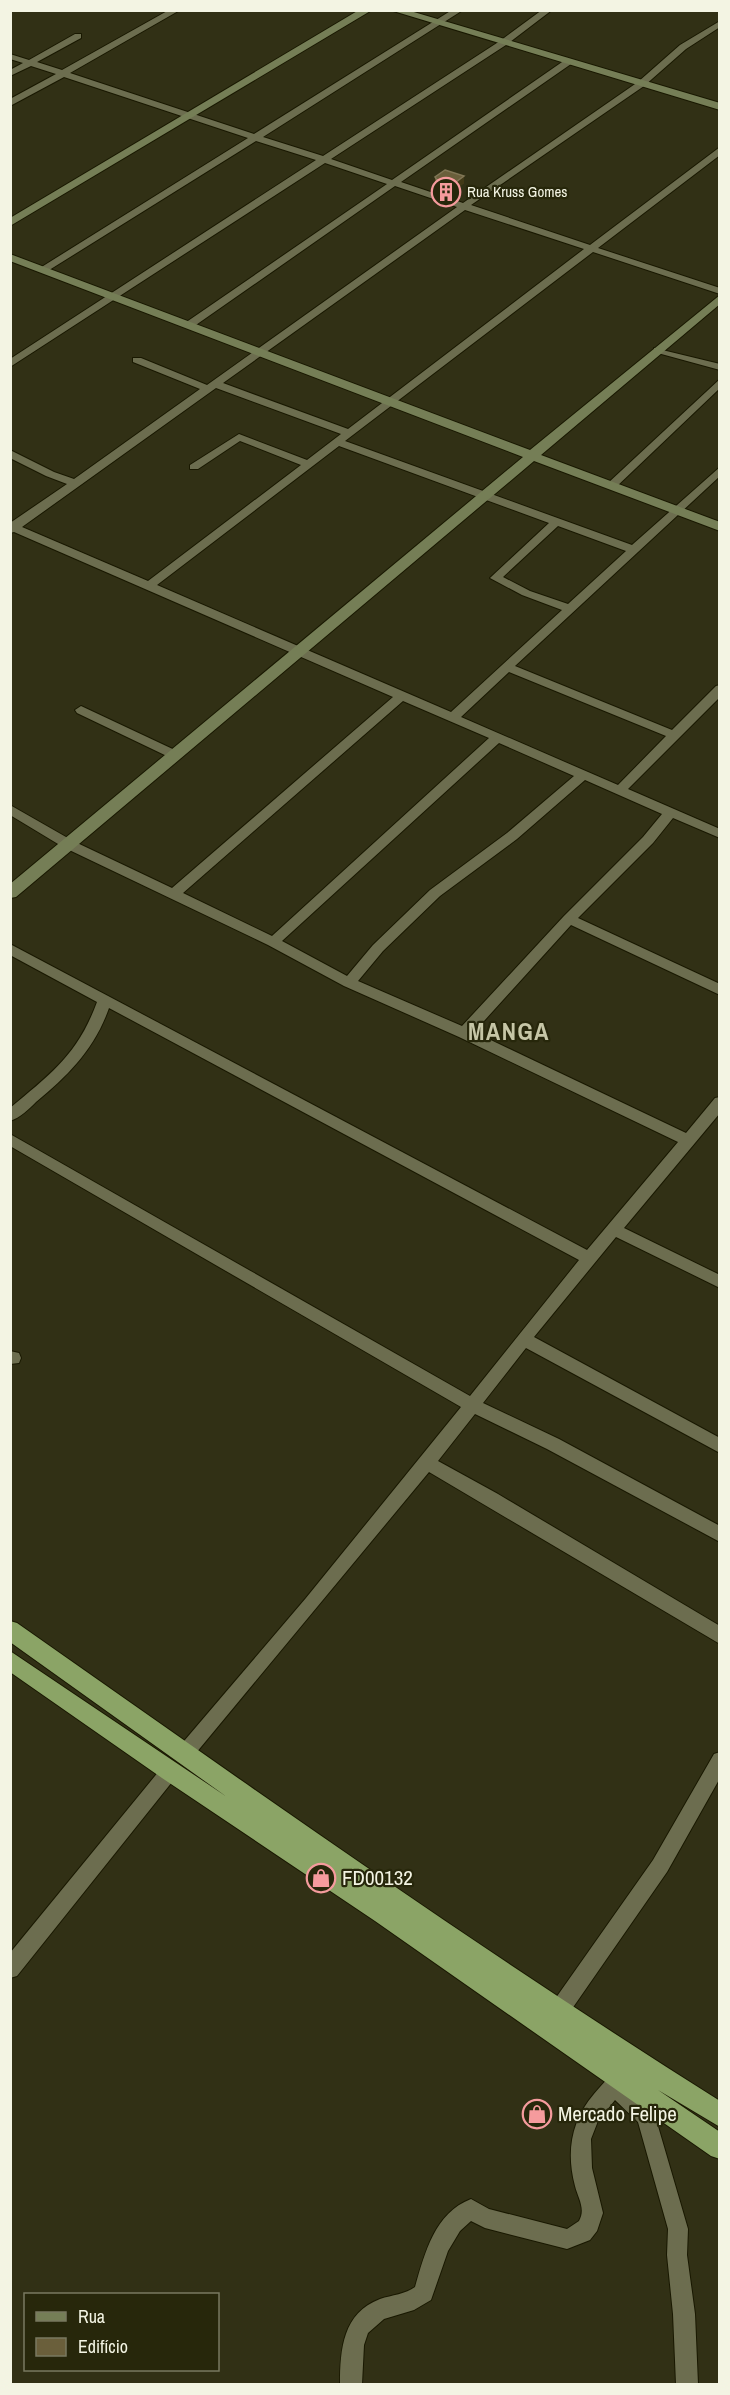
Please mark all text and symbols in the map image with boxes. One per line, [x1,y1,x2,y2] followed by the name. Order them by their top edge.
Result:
[430,176,462,208] building icon: Rua Kruss Gomes
[467,181,568,202] place label: Rua Kruss Gomes
[468,1015,550,1047] district label: MANGA
[305,1862,337,1894] shop icon: FD00132
[342,1863,413,1892] place label: FD00132
[521,2098,553,2130] shop icon: Mercado Felipe
[558,2099,677,2128] place label: Mercado Felipe
[24,2293,219,2371] legend
[78,2304,105,2329] text: Rua
[78,2334,128,2359] text: Edifício

